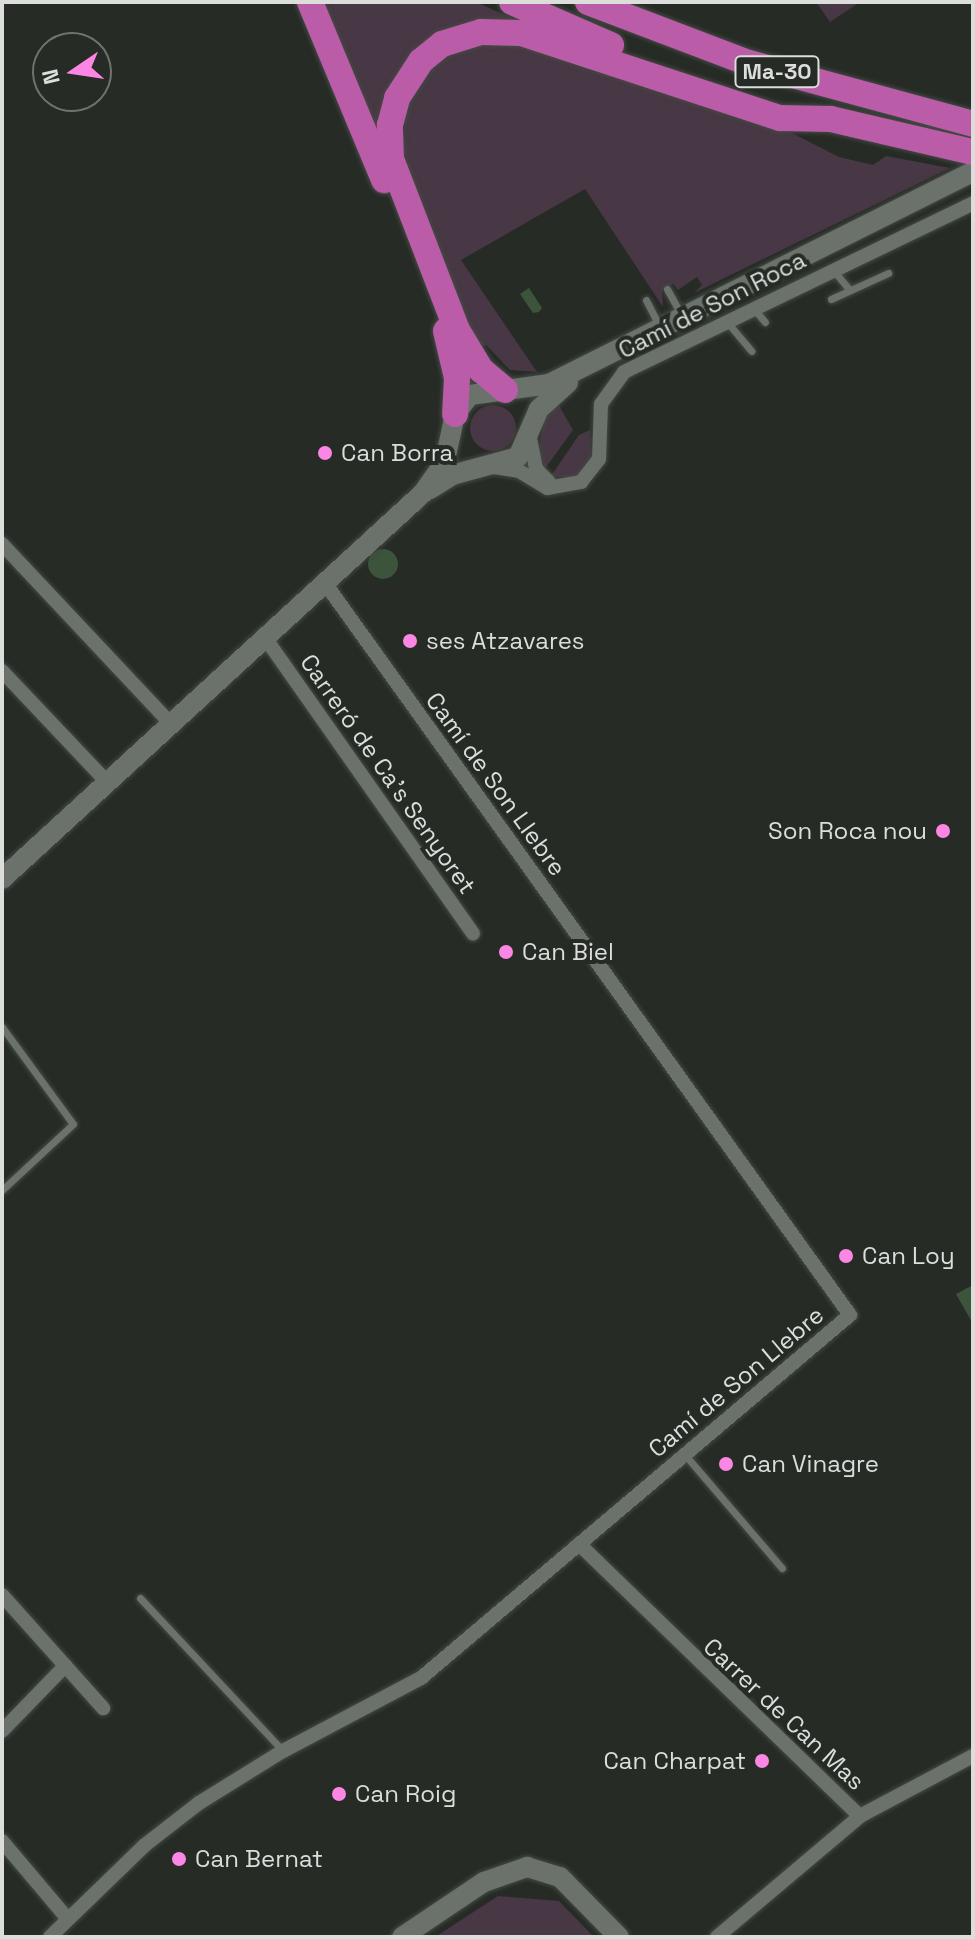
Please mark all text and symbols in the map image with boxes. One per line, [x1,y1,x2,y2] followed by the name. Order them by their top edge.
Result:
[32,32,112,112] north arrow
[733,54,821,90] road number: Ma-30
[35,67,66,87] text: N
[614,245,810,365] street label: Camí de Son Roca
[341,439,453,467] place label: Can Borra
[316,444,334,462] marker: Can Borra
[426,627,585,655] place label: ses Atzavares
[401,632,419,650] marker: ses Atzavares
[294,649,482,899] street label: Carreró de Ca's Senyoret
[420,687,572,881] street label: Camí de Son Llebre
[768,817,927,845] place label: Son Roca nou
[934,822,952,840] marker: Son Roca nou
[522,938,614,966] place label: Can Biel
[497,943,515,961] marker: Can Biel
[862,1242,955,1270] place label: Can Loy
[837,1247,855,1265] marker: Can Loy
[643,1300,829,1464] street label: Camí de Son Llebre
[742,1450,879,1478] place label: Can Vinagre
[717,1455,735,1473] marker: Can Vinagre
[698,1632,870,1796] street label: Carrer de Can Mas
[603,1747,746,1775] place label: Can Charpat
[753,1752,771,1770] marker: Can Charpat
[355,1780,456,1808] place label: Can Roig
[330,1785,348,1803] marker: Can Roig
[195,1845,323,1873] place label: Can Bernat
[170,1850,188,1868] marker: Can Bernat

